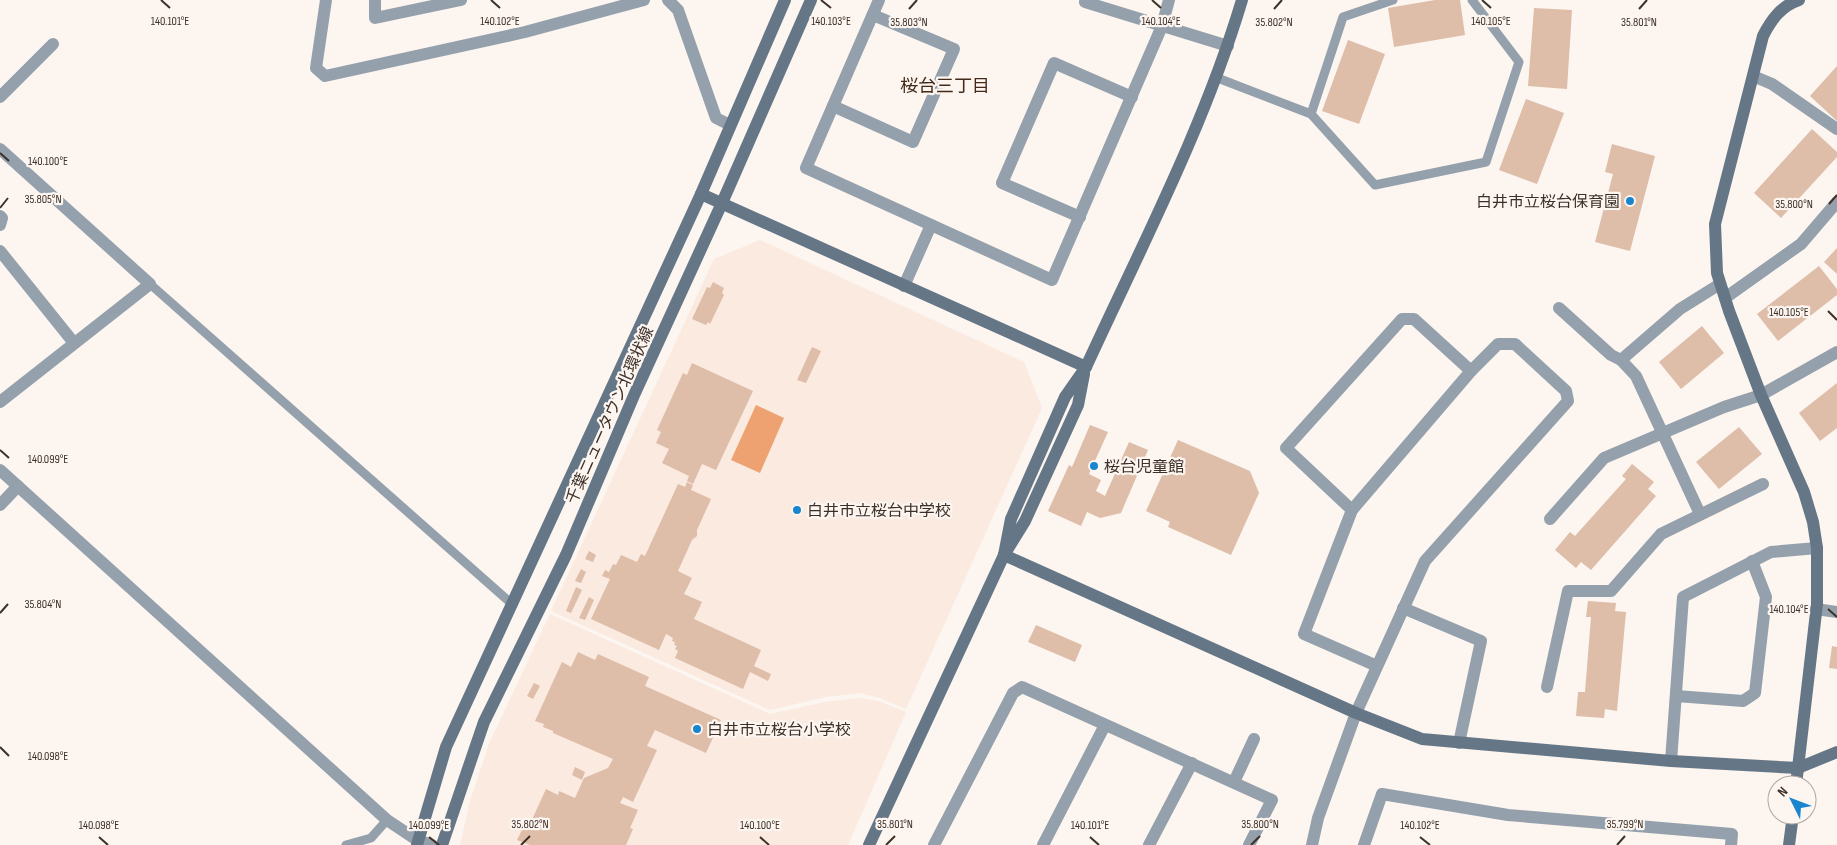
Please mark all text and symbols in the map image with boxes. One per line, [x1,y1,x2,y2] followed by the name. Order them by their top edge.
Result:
[151,14,189,29] text: 140.101°E
[480,14,520,29] text: 140.102°E
[811,14,851,29] text: 140.103°E
[1141,14,1181,29] text: 140.104°E
[1471,14,1511,29] text: 140.105°E
[890,15,928,30] text: 35.803°N
[1255,15,1293,30] text: 35.802°N
[1621,15,1657,30] text: 35.801°N
[900,76,990,97] district label: 桜台三丁目
[28,154,68,169] text: 140.100°E
[24,192,62,207] text: 35.805°N
[1476,193,1620,212] place label: 白井市立桜台保育園
[1624,195,1636,207] marker: 白井市立桜台保育園
[1775,197,1813,212] text: 35.800°N
[1769,305,1809,320] text: 140.105°E
[563,324,658,507] street label: 千葉ニュータウン北環状線
[28,452,68,467] text: 140.099°E
[1104,458,1184,477] place label: 桜台児童館
[1088,460,1100,472] marker: 桜台児童館
[807,502,951,521] place label: 白井市立桜台中学校
[791,504,803,516] marker: 白井市立桜台中学校
[25,597,61,612] text: 35.804°N
[1769,602,1809,617] text: 140.104°E
[707,721,851,740] place label: 白井市立桜台小学校
[691,723,703,735] marker: 白井市立桜台小学校
[28,749,68,764] text: 140.098°E
[1767,775,1817,825] north arrow
[1774,783,1792,800] text: N
[511,817,549,832] text: 35.802°N
[877,817,913,832] text: 35.801°N
[1241,817,1279,832] text: 35.800°N
[1607,817,1643,832] text: 35.799°N
[79,818,119,833] text: 140.098°E
[409,818,449,833] text: 140.099°E
[740,818,780,833] text: 140.100°E
[1071,818,1109,833] text: 140.101°E
[1400,818,1440,833] text: 140.102°E

